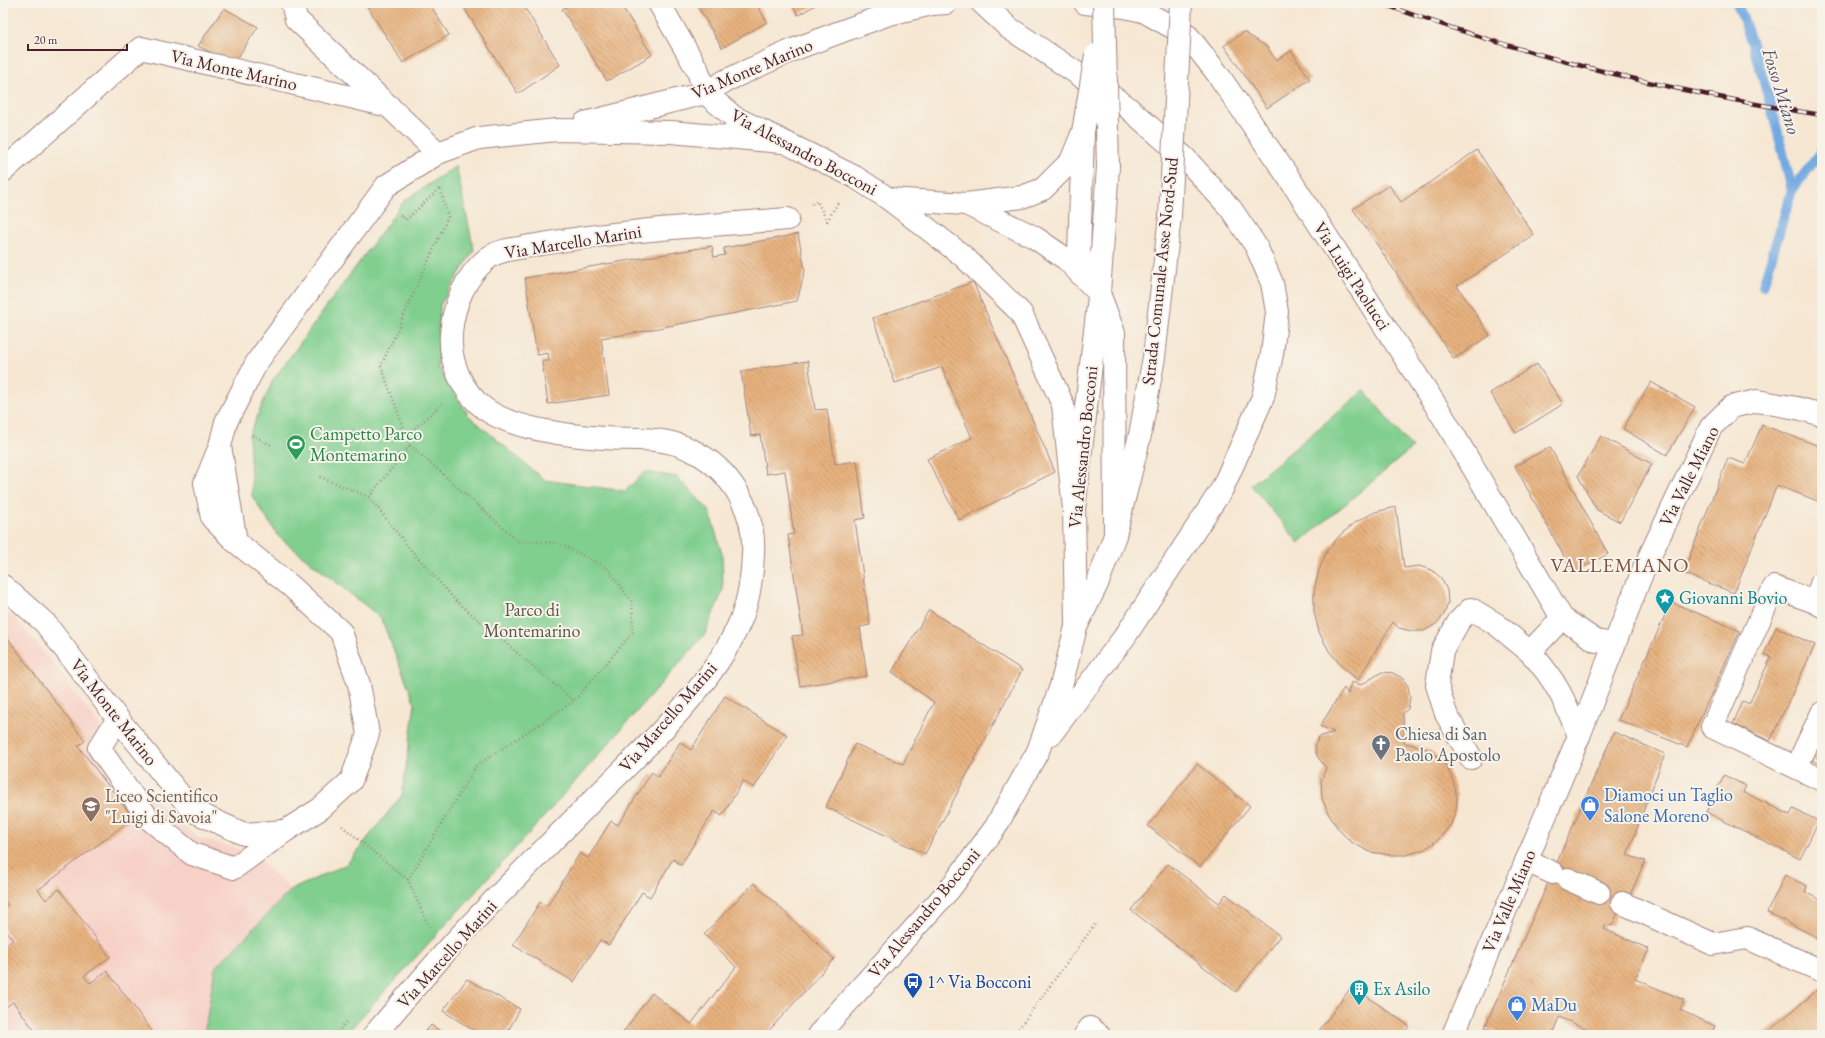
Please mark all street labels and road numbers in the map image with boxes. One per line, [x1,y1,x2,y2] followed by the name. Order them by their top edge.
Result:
[688,33,816,104] street label: Via Monte Marino
[169,44,300,95] street label: Via Monte Marino
[727,103,882,200] street label: Via Alessandro Bocconi
[1136,155,1183,386] street label: Strada Comunale Asse Nord-Sud
[1309,217,1396,335] street label: Via Luigi Paolucci
[503,219,644,264] street label: Via Marcello Marini
[1063,364,1103,529] street label: Via Alessandro Bocconi
[1653,422,1724,530] street label: Via Valle Miano
[66,654,163,770] street label: Via Monte Marino
[614,656,722,776] street label: Via Marcello Marini
[862,842,985,982] street label: Via Alessandro Bocconi
[1476,846,1541,956] street label: Via Valle Miano
[392,894,502,1013] street label: Via Marcello Marini

